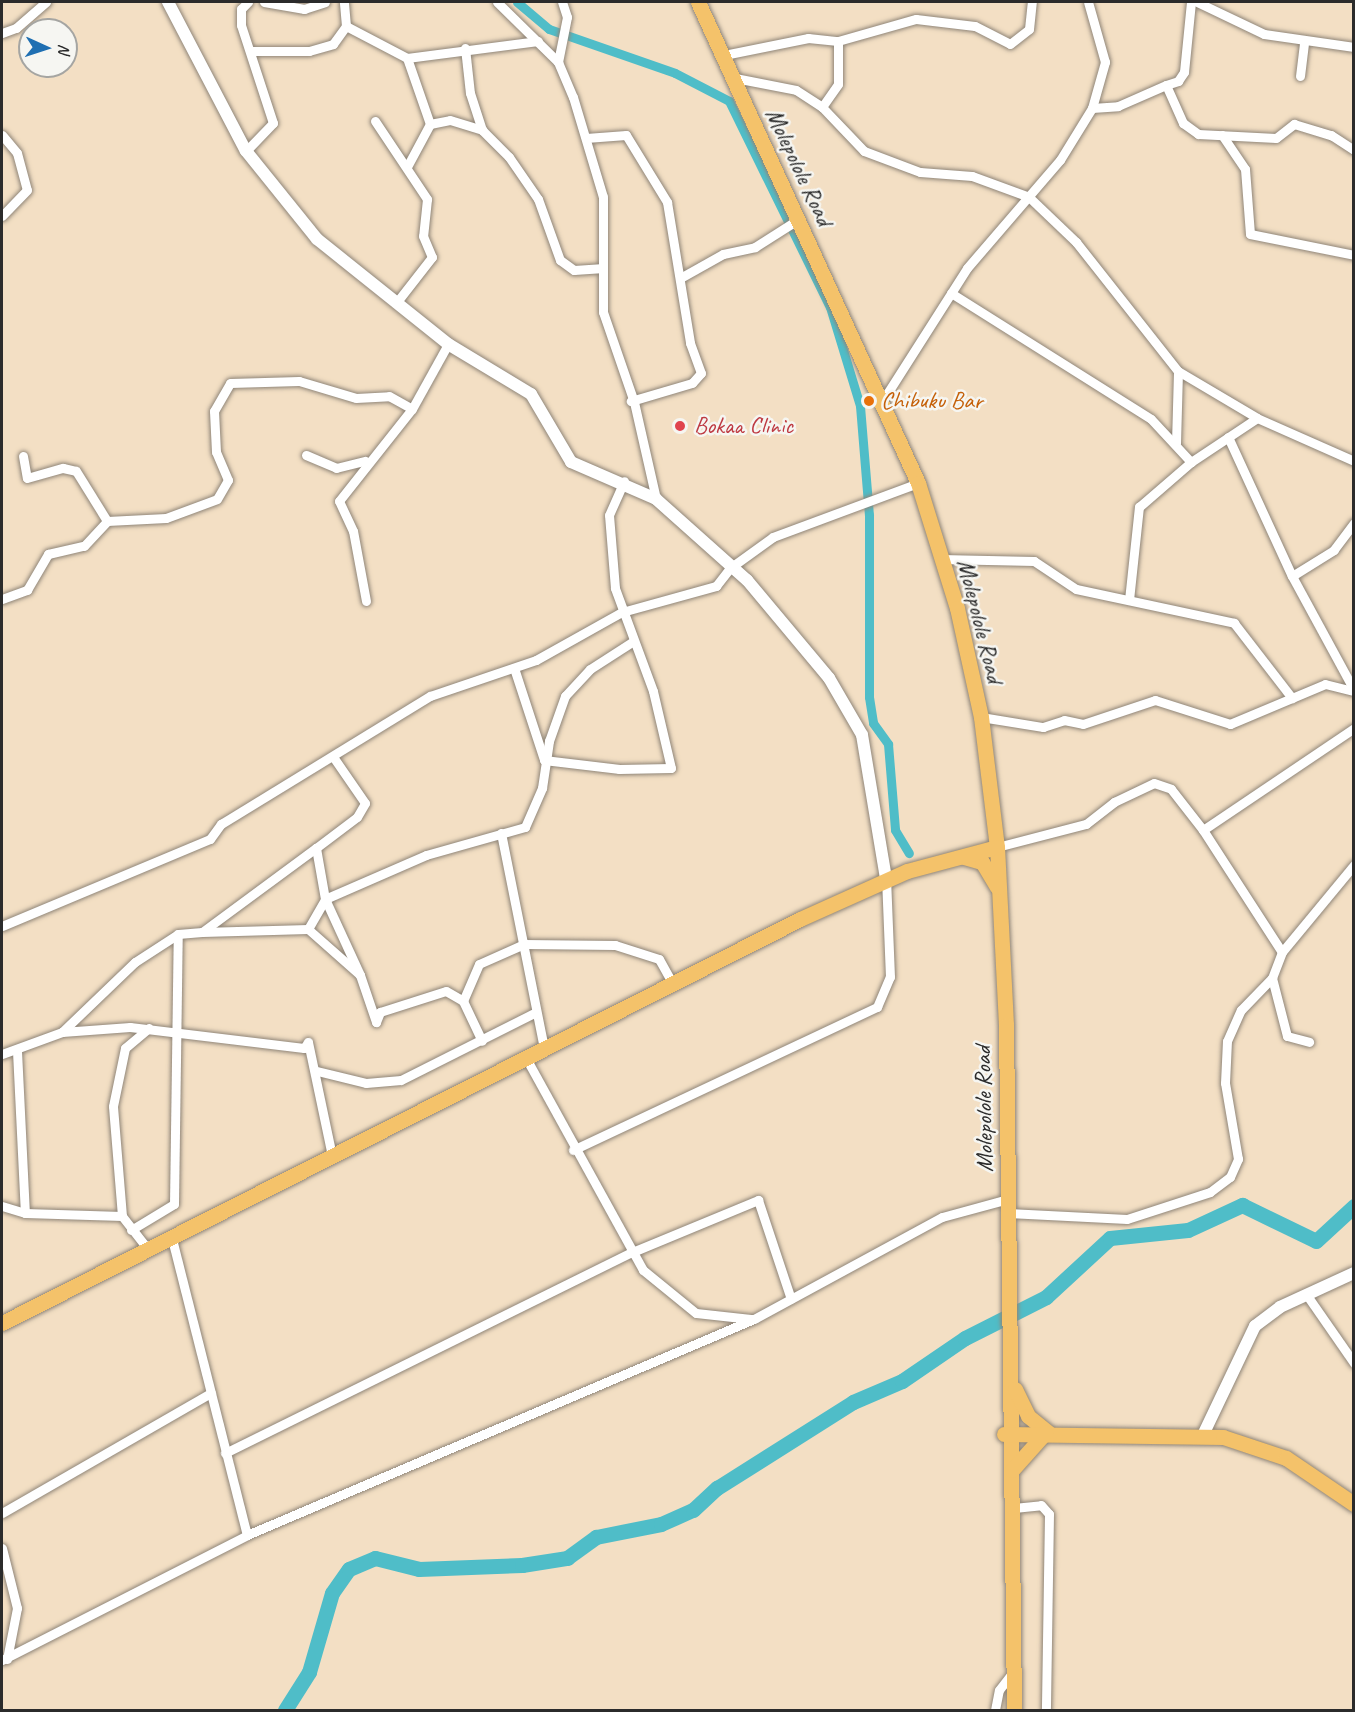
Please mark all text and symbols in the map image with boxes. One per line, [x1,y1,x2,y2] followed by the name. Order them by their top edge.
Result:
[18,18,78,78] north arrow
[54,43,74,54] text: N
[759,104,839,230] street label: Molepolole Road
[881,387,982,415] place label: Chibuku Bar
[862,394,876,408] marker: Chibuku Bar
[694,412,793,440] place label: Bokaa Clinic
[671,417,689,435] marker: Bokaa Clinic
[951,557,1009,685] street label: Molepolole Road
[969,1046,999,1172] street label: Molepolole Road

